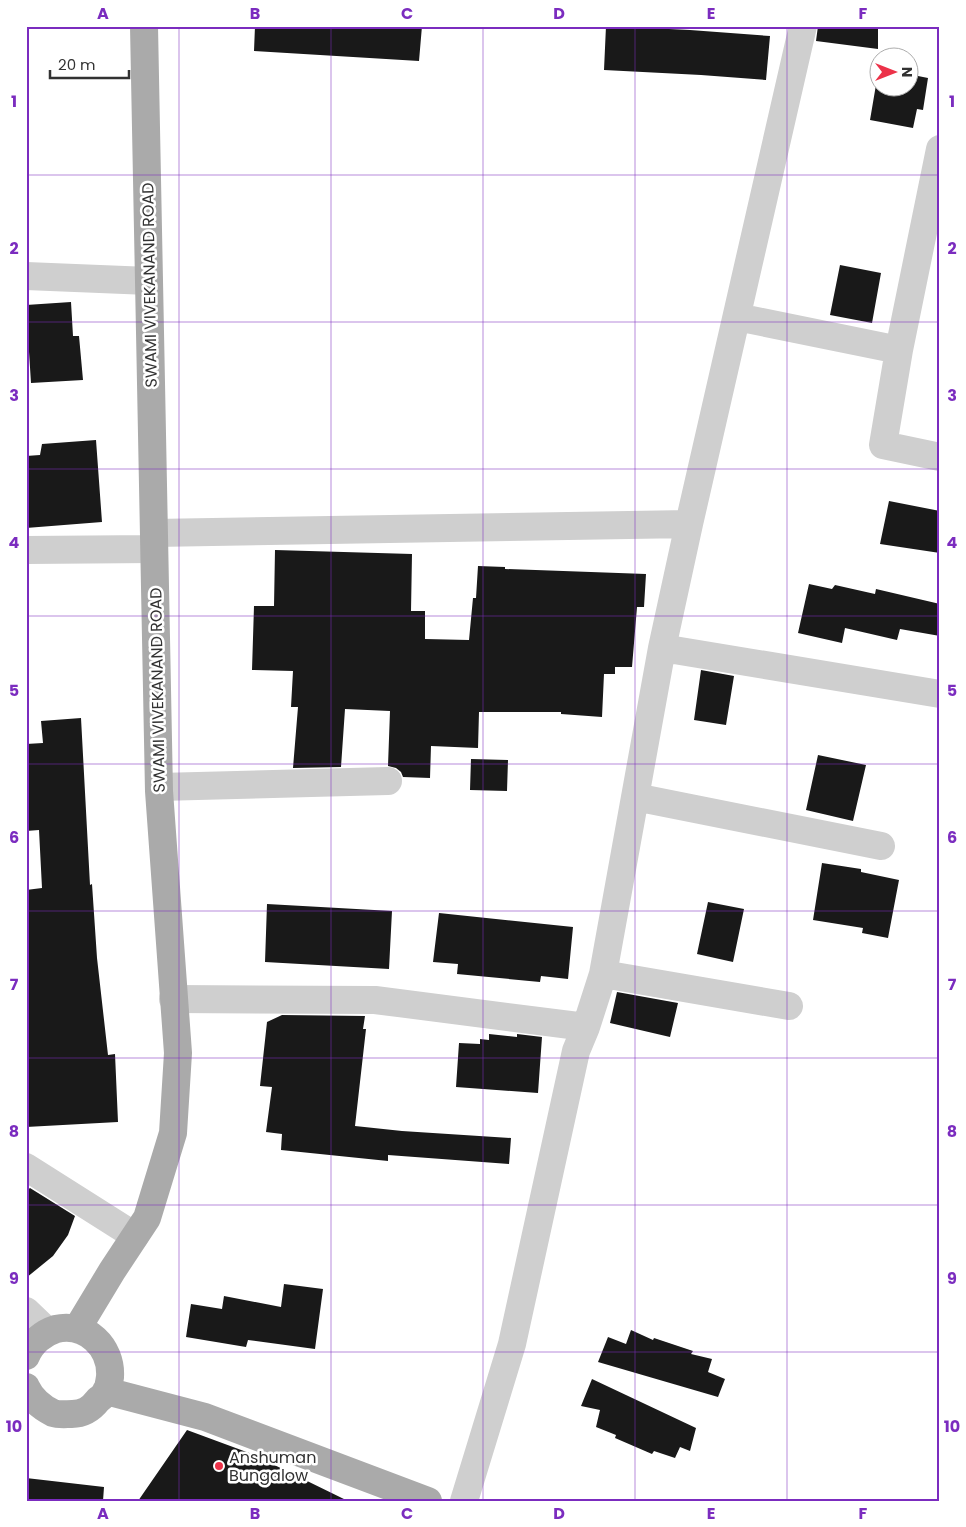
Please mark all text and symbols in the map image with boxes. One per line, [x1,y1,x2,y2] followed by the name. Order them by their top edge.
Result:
[97,2,109,25] text: A
[250,2,260,25] text: B
[401,2,413,25] text: C
[553,2,565,25] text: D
[707,2,715,25] text: E
[859,2,868,25] text: F
[50,48,129,80] scale bar
[868,48,918,98] north arrow
[58,54,96,75] text: 20 m
[897,67,917,77] text: N
[11,90,17,113] text: 1
[949,90,955,113] text: 1
[136,182,163,388] street label: SWAMI VIVEKANAND ROAD
[9,237,19,260] text: 2
[947,237,957,260] text: 2
[9,384,19,407] text: 3
[947,384,957,407] text: 3
[9,531,20,554] text: 4
[947,531,958,554] text: 4
[144,587,171,793] street label: SWAMI VIVEKANAND ROAD
[9,679,19,702] text: 5
[947,679,957,702] text: 5
[9,826,19,849] text: 6
[947,826,957,849] text: 6
[10,973,19,996] text: 7
[948,973,957,996] text: 7
[9,1120,19,1143] text: 8
[947,1120,957,1143] text: 8
[9,1267,19,1290] text: 9
[947,1267,957,1290] text: 9
[6,1415,22,1438] text: 10
[944,1415,960,1438] text: 10
[229,1446,316,1487] place label: Anshuman Bungalow
[213,1460,225,1472] marker: Anshuman Bungalow
[97,1502,109,1525] text: A
[250,1502,260,1525] text: B
[401,1502,413,1525] text: C
[553,1502,565,1525] text: D
[707,1502,715,1525] text: E
[859,1502,868,1525] text: F

